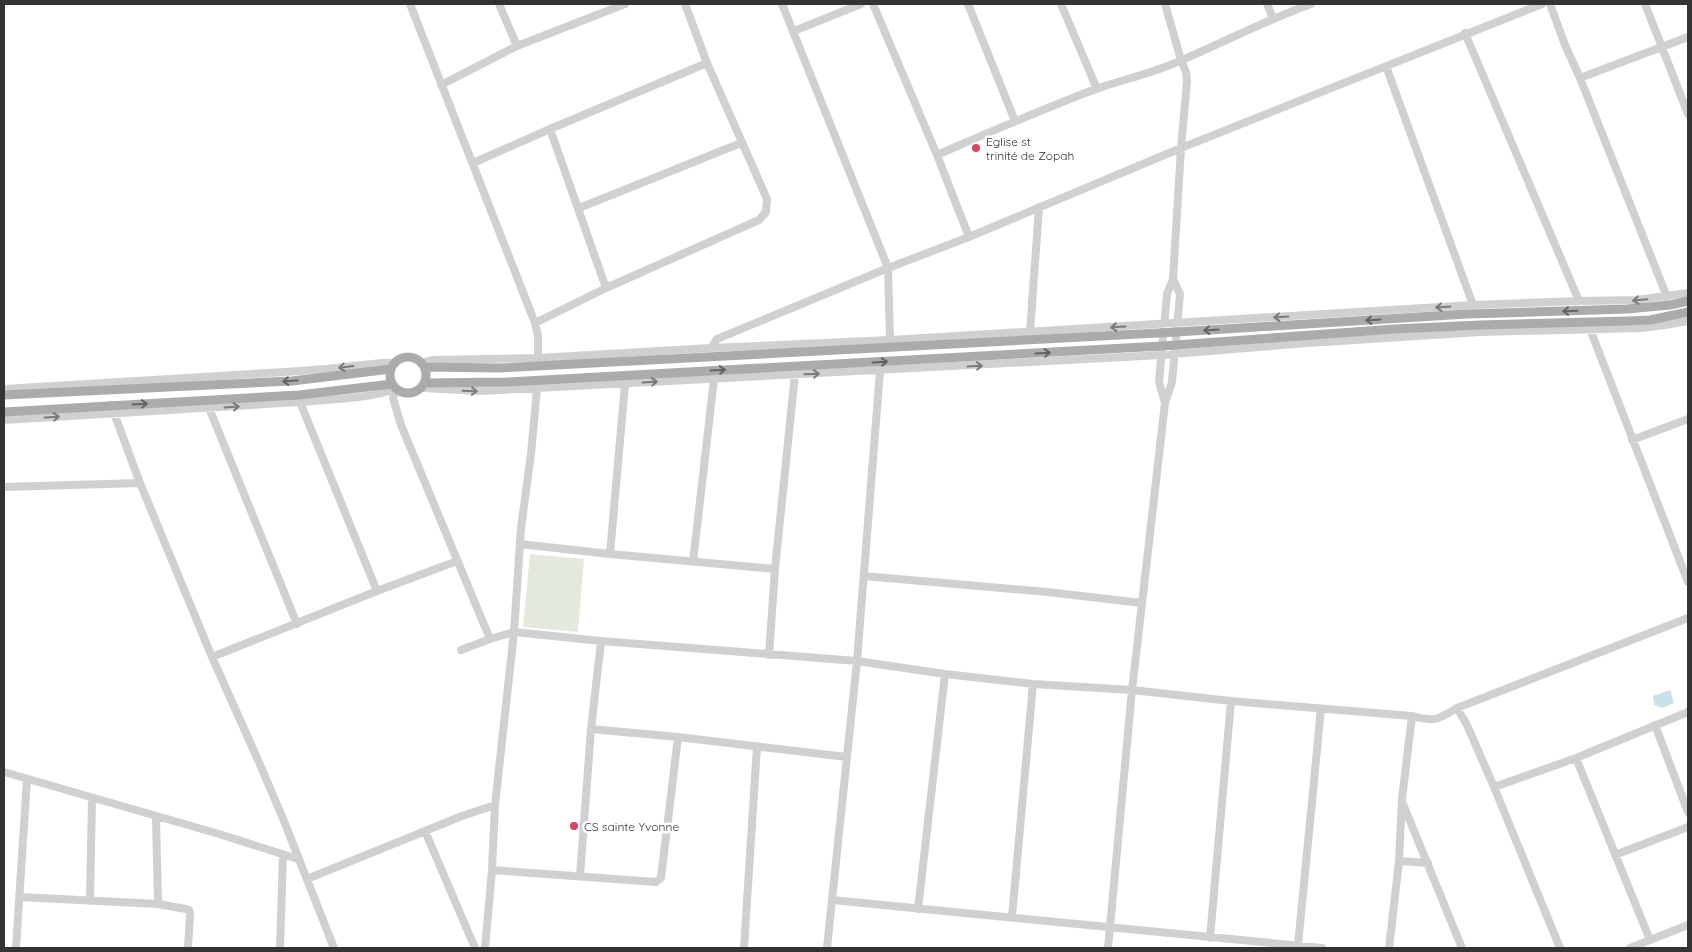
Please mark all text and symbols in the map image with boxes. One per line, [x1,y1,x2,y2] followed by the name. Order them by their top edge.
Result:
[986,134,1074,163] place label: Eglise st trinité de Zopah
[970,142,982,154] marker: Eglise st trinité de Zopah
[1632,295,1648,304] one-way arrow
[1435,302,1451,311] one-way arrow
[1562,306,1578,315] one-way arrow
[1273,312,1289,321] one-way arrow
[1365,315,1381,324] one-way arrow
[1111,322,1127,331] one-way arrow
[1203,325,1219,334] one-way arrow
[1034,348,1050,357] one-way arrow
[872,357,888,366] one-way arrow
[966,361,982,370] one-way arrow
[338,362,354,372] one-way arrow
[710,366,726,375] one-way arrow
[804,369,820,378] one-way arrow
[282,376,298,385] one-way arrow
[642,378,658,387] one-way arrow
[462,386,478,396] one-way arrow
[131,399,147,408] one-way arrow
[224,402,240,411] one-way arrow
[44,413,60,422] one-way arrow
[584,819,679,834] place label: CS sainte Yvonne
[568,820,580,832] marker: CS sainte Yvonne

